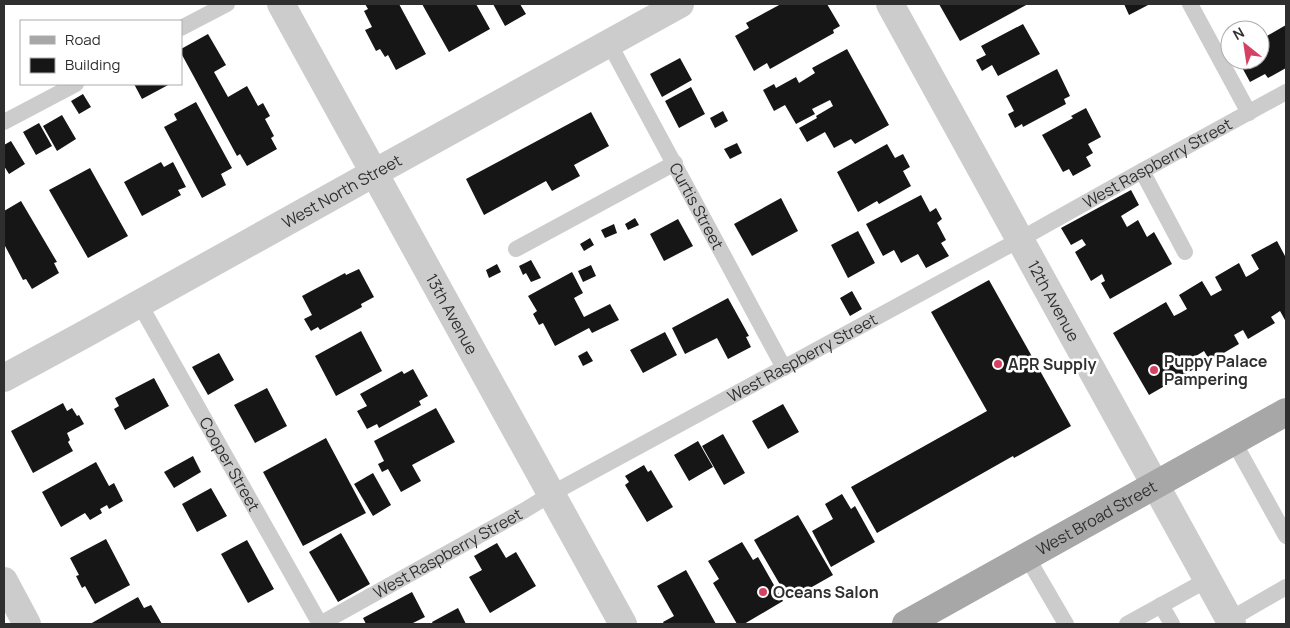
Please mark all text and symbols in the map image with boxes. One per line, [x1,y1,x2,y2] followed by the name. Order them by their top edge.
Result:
[20,20,182,85] legend
[1220,20,1270,70] north arrow
[1229,23,1247,44] text: N
[65,29,101,50] text: Road
[65,54,120,75] text: Building
[1079,113,1236,213] street label: West Raspberry Street
[278,149,405,233] street label: West North Street
[664,159,729,253] street label: Curtis Street
[1023,256,1085,345] street label: 12th Avenue
[421,270,483,358] street label: 13th Avenue
[724,308,881,407] street label: West Raspberry Street
[1164,350,1268,390] place label: Puppy Palace Pampering
[1008,353,1096,375] place label: APR Supply
[992,358,1004,370] marker: APR Supply
[1148,364,1160,376] marker: Puppy Palace Pampering
[194,413,265,515] street label: Cooper Street
[1032,475,1161,560] street label: West Broad Street
[369,503,526,603] street label: West Raspberry Street
[773,581,879,603] place label: Oceans Salon
[757,586,769,598] marker: Oceans Salon

